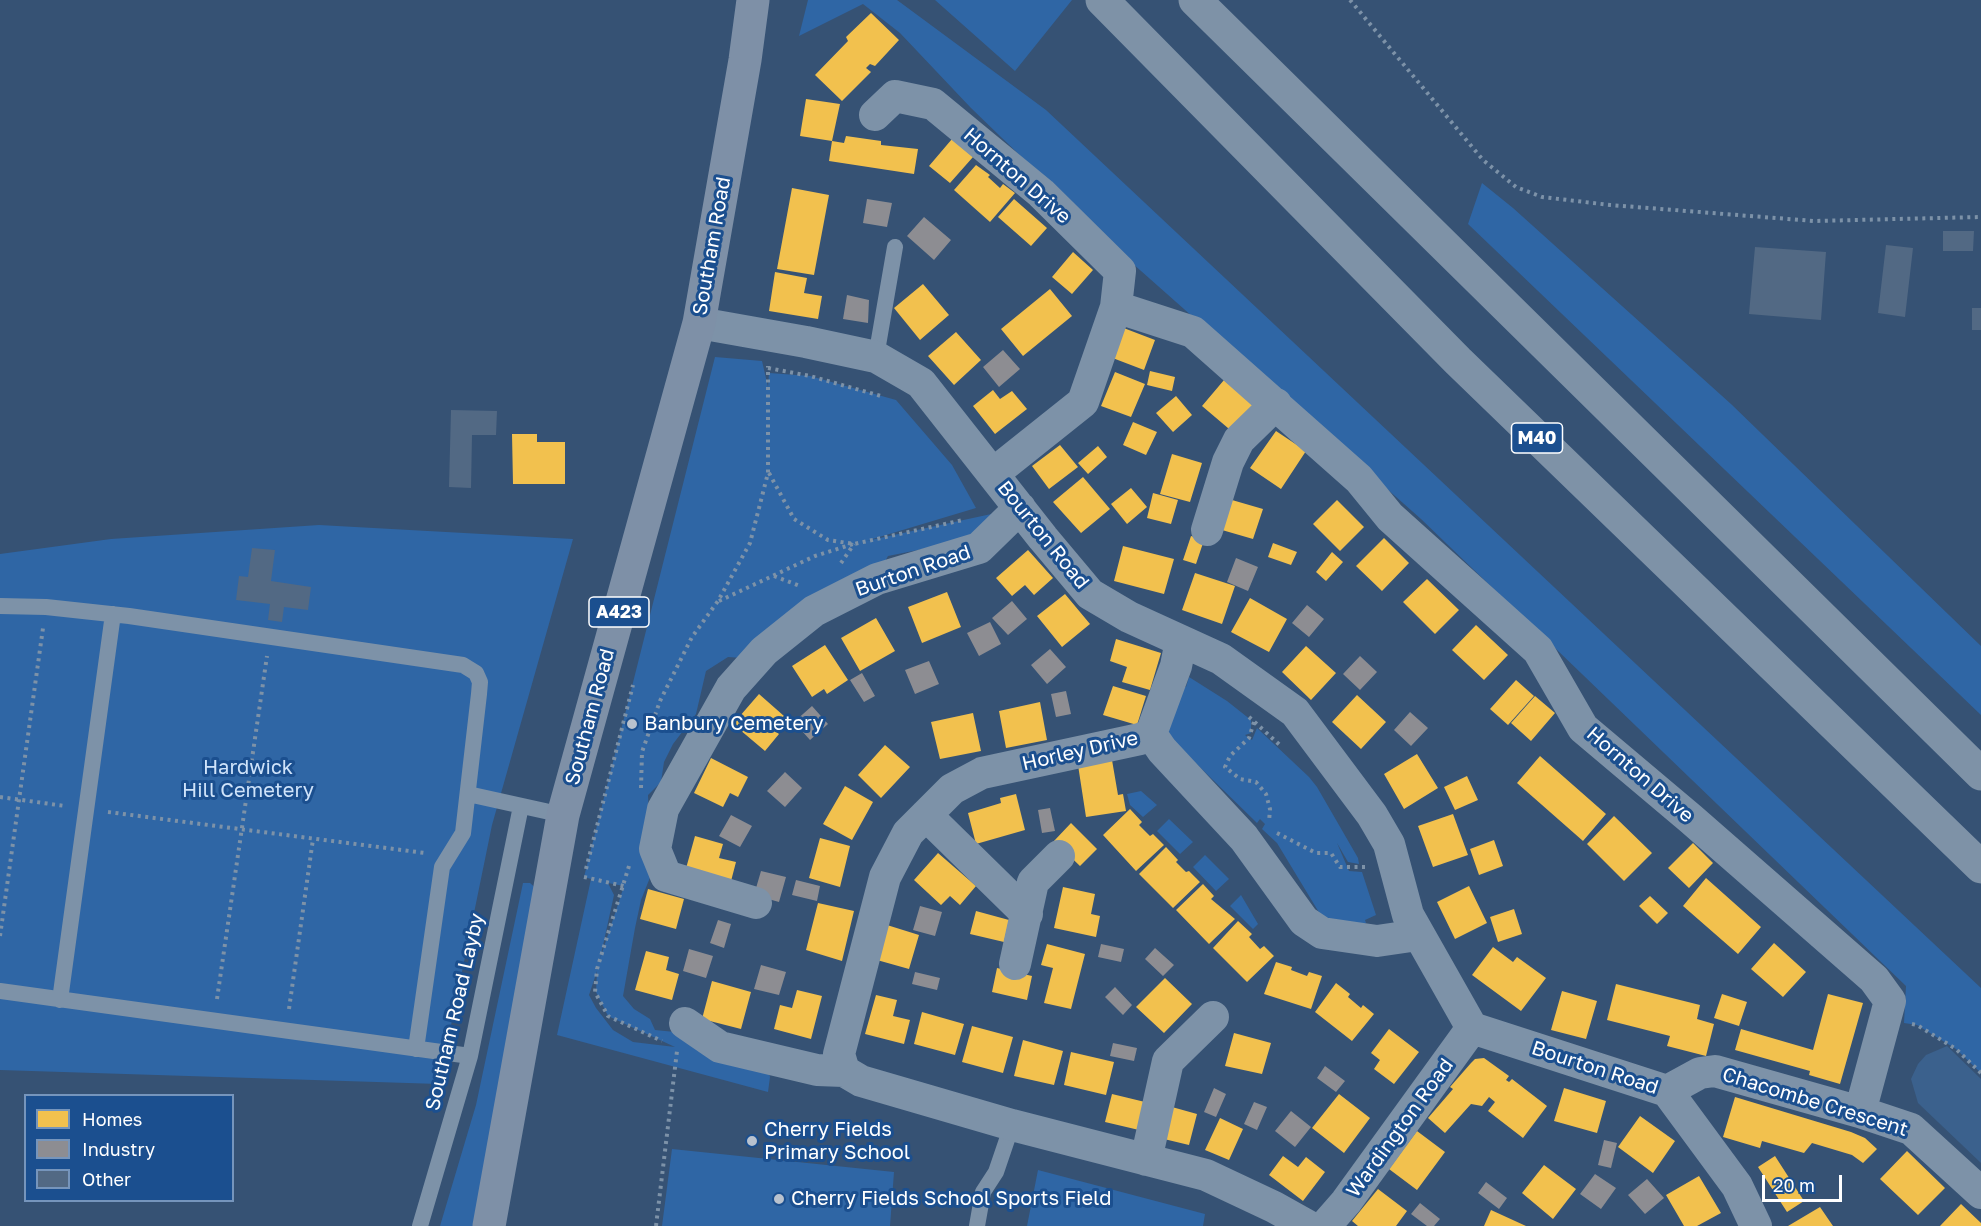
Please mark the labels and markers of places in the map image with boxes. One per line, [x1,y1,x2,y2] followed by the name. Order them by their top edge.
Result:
[644,712,824,736] place label: Banbury Cemetery
[625,717,639,731] marker: Banbury Cemetery
[764,1118,910,1165] place label: Cherry Fields Primary School
[745,1134,759,1148] marker: Cherry Fields Primary School
[791,1187,1112,1211] place label: Cherry Fields School Sports Field
[772,1192,786,1206] marker: Cherry Fields School Sports Field

